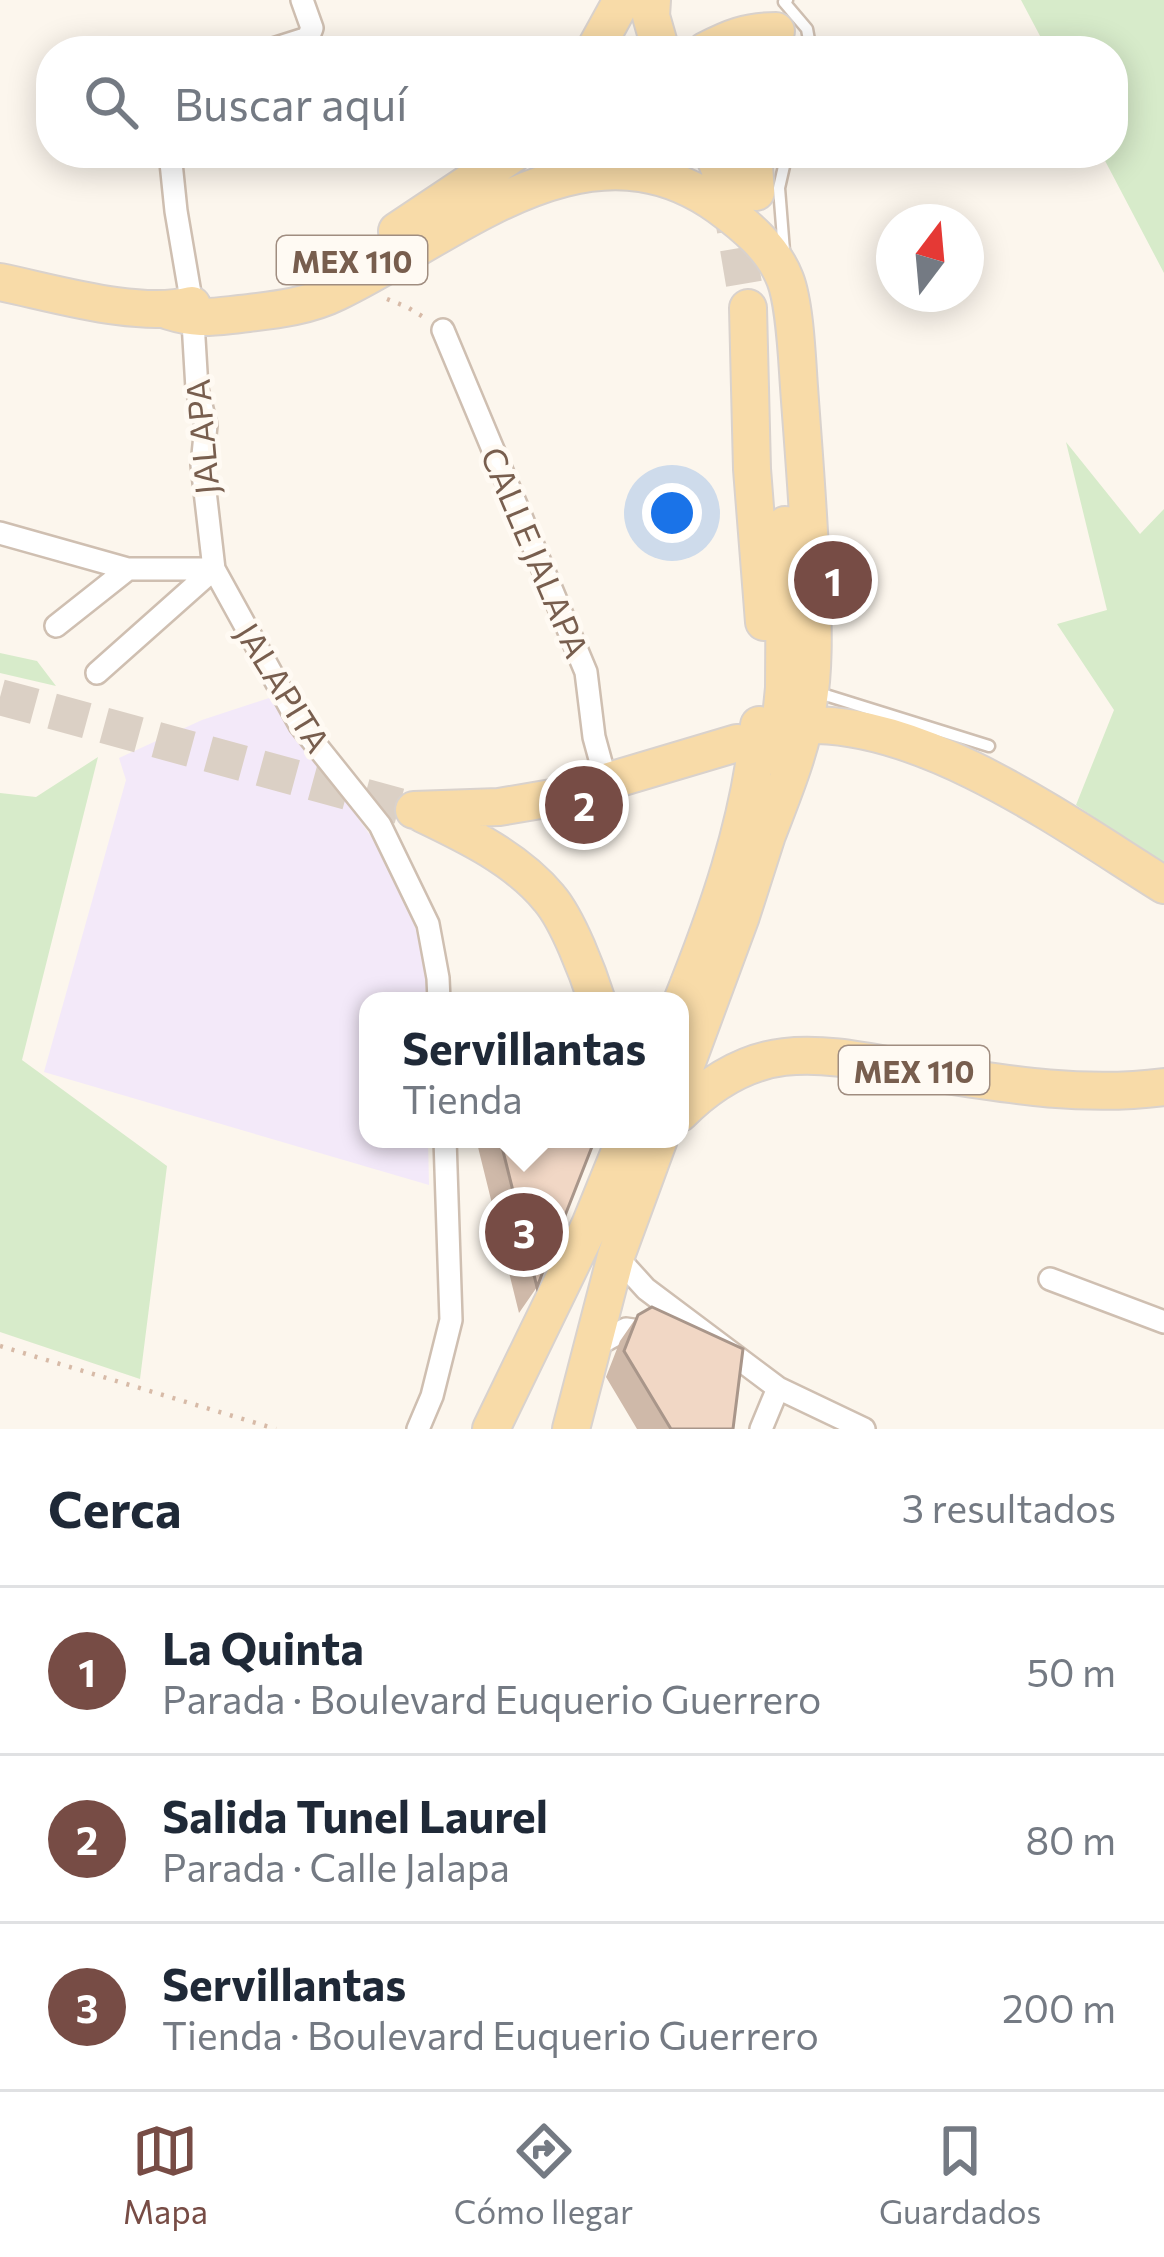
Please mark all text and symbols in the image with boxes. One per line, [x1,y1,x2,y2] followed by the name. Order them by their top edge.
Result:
[36,36,1128,168] search box
[78,69,144,135] icon: search
[174,75,408,130] text: Buscar aquí
[876,204,984,312] north arrow
[277,236,427,284] road number: MEX 110
[176,378,226,496] street label: JALAPA
[473,441,599,663] street label: CALLE JALAPA
[642,483,702,543] your location
[794,535,872,625] pin: 1
[228,615,340,759] street label: JALAPITA
[545,760,623,850] pin: 2
[359,992,689,1148] popup
[402,1019,646,1074] text: Servillantas
[839,1046,989,1094] road number: MEX 110
[402,1074,523,1122] text: Tienda
[485,1187,563,1277] pin: 3
[48,1476,182,1539] text: Cerca
[902,1483,1116,1531] text: 3 resultados
[162,1619,364,1674] text: La Quinta
[78,1647,96,1695] text: 1
[1027,1647,1116,1695] text: 50 m
[162,1674,821,1722] text: Parada · Boulevard Euquerio Guerrero
[162,1787,548,1842] text: Salida Tunel Laurel
[76,1815,98,1863] text: 2
[1025,1815,1116,1863] text: 80 m
[162,1842,510,1890] text: Parada · Calle Jalapa
[162,1955,406,2010] text: Servillantas
[76,1983,98,2031] text: 3
[1002,1983,1116,2031] text: 200 m
[162,2010,819,2058] text: Tienda · Boulevard Euquerio Guerrero
[123,2118,208,2231] tab: Mapa
[454,2118,633,2231] tab: Cómo llegar
[879,2118,1041,2231] tab: Guardados

